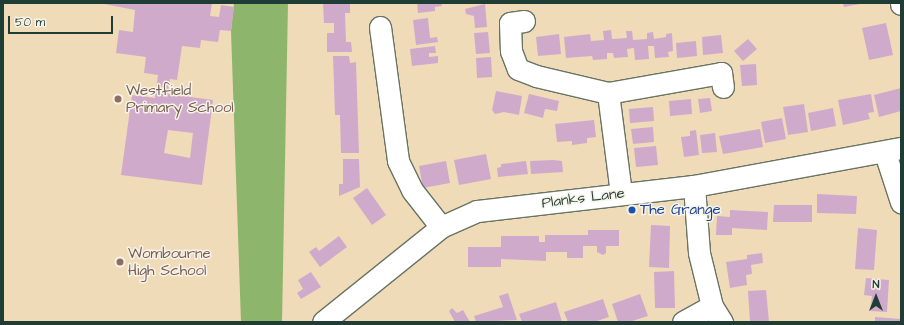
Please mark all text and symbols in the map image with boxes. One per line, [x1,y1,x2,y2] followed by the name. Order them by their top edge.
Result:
[10,8,115,34] scale bar
[15,14,45,31] text: 50 m
[126,81,234,116] place label: Westfield Primary School
[113,94,123,104] marker: Westfield Primary School
[540,184,626,212] street label: Planks Lane
[640,201,721,219] place label: The Grange
[627,205,637,215] marker: The Grange
[128,244,211,279] place label: Wombourne High School
[115,257,125,267] marker: Wombourne High School
[856,277,896,317] north arrow
[873,277,879,292] text: N

